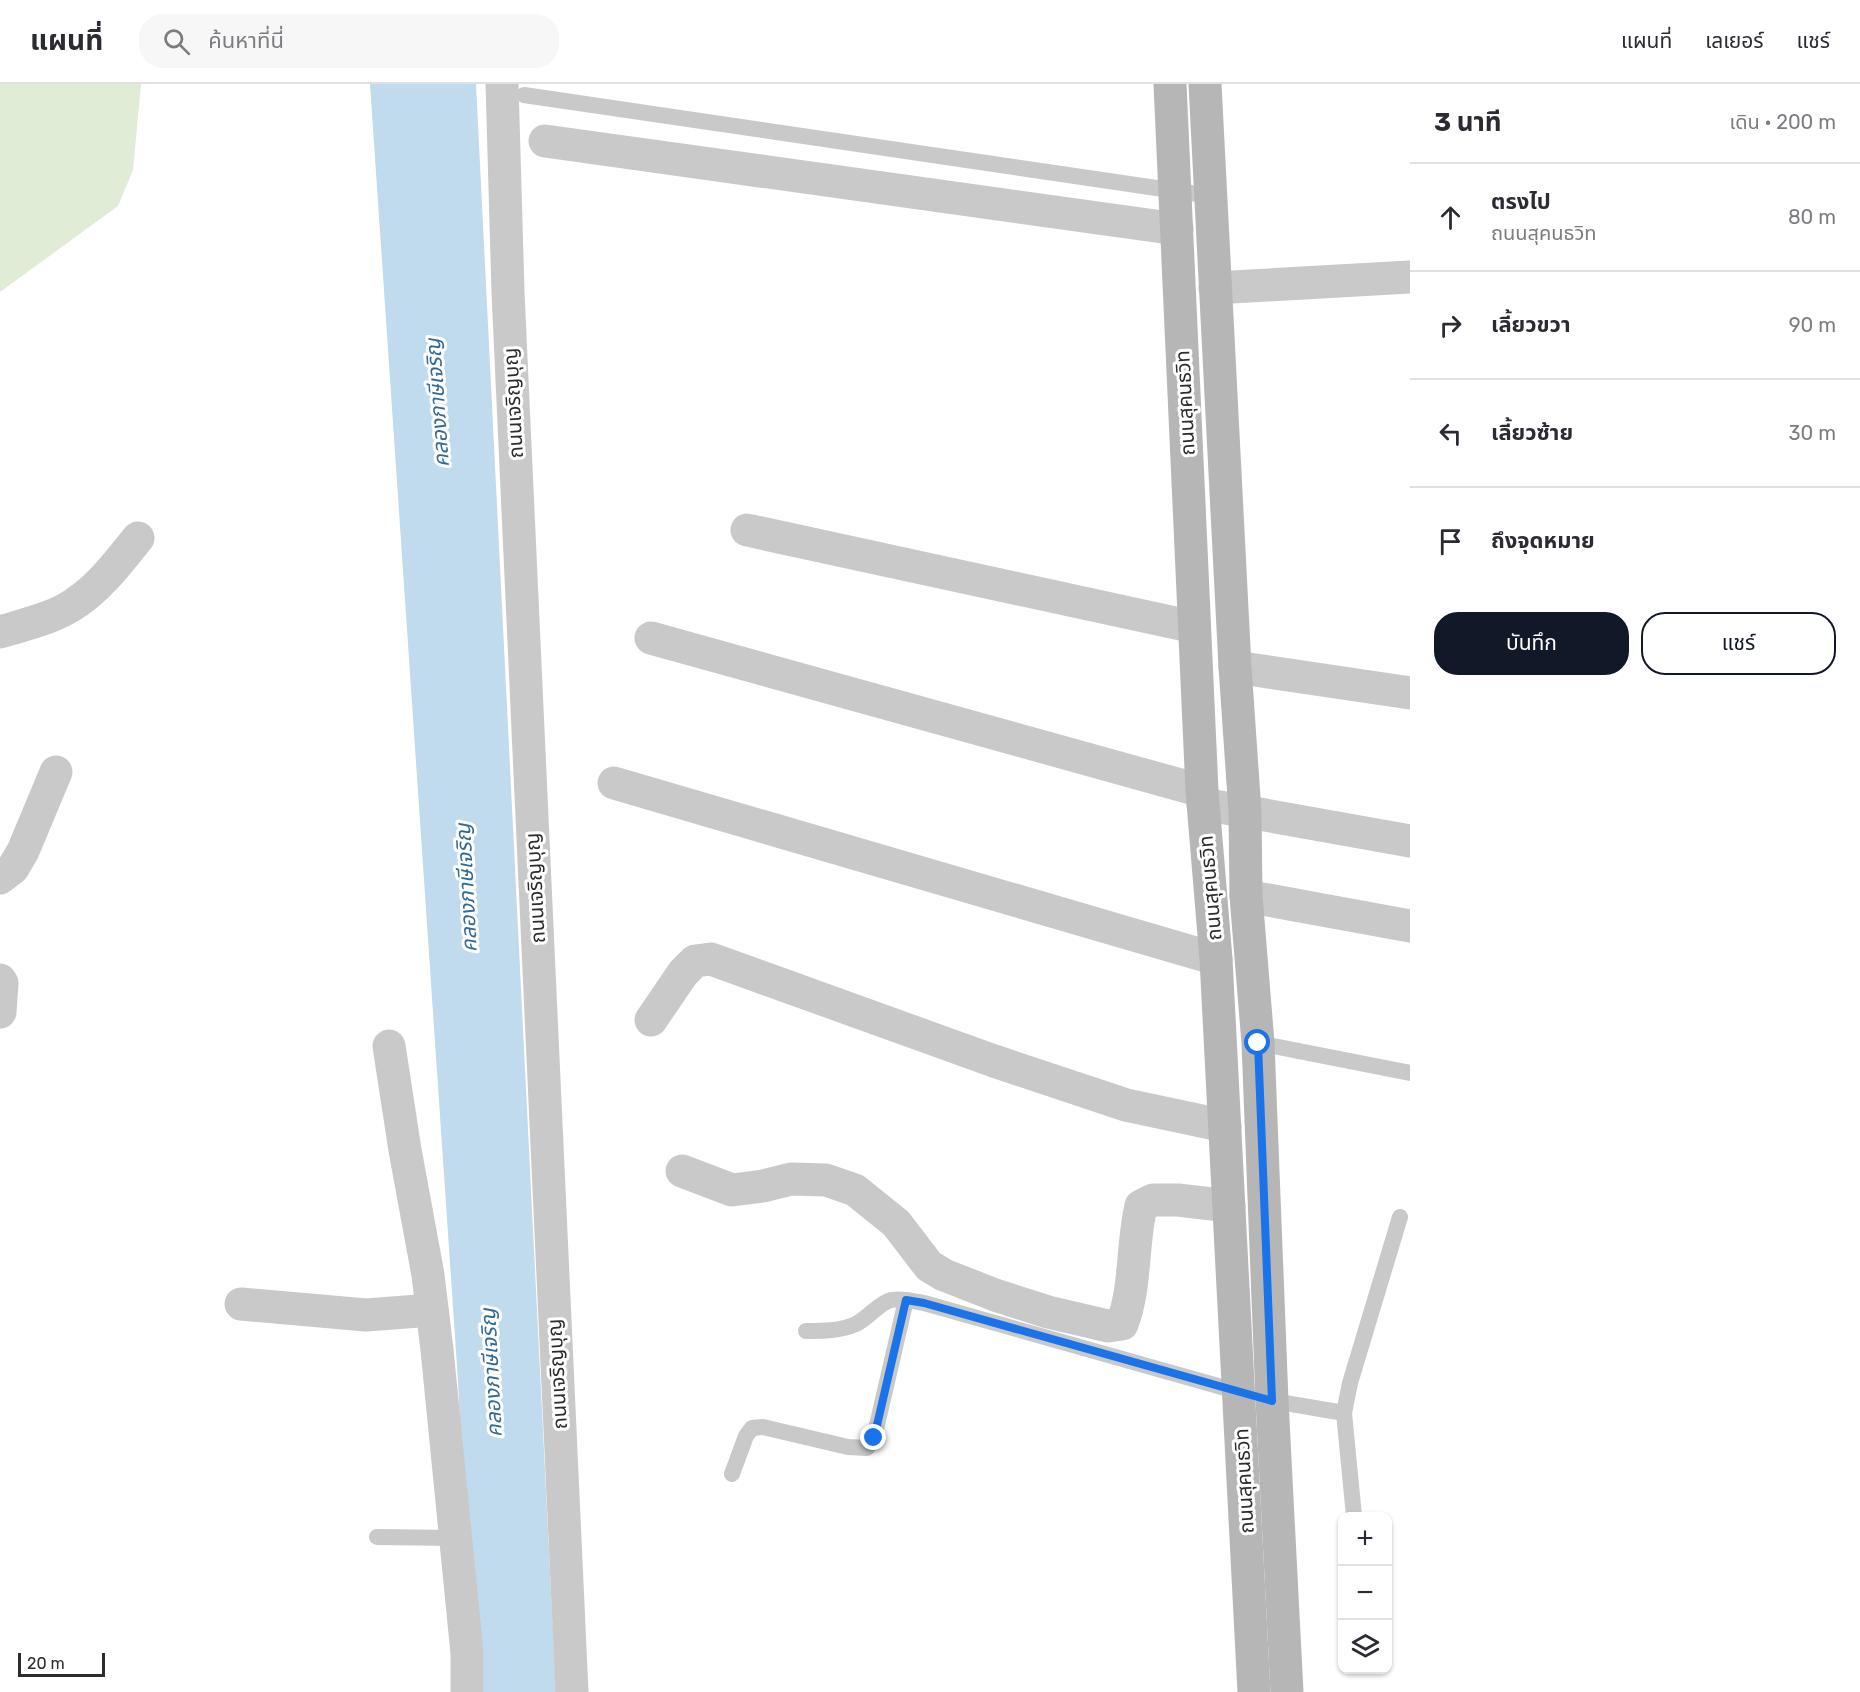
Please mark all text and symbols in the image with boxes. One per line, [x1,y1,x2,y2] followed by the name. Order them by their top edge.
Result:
[139,14,559,68] search box
[30,24,103,57] text: แผนที่
[160,25,193,58] icon: search
[208,27,284,54] text: ค้นหาที่นี่
[1621,28,1672,53] text: แผนที่
[1705,28,1764,53] text: เลเยอร์
[1797,28,1830,53] text: แชร์
[1434,107,1502,138] text: 3 นาที
[1730,110,1836,134] text: เดิน · 200 m
[1491,188,1551,215] text: ตรงไป
[1434,201,1467,234] icon: ahead
[1788,205,1836,229] text: 80 m
[1491,221,1596,245] text: ถนนสุคนธวิท
[1434,309,1467,342] icon: right
[1491,311,1571,338] text: เลี้ยวขวา
[1789,313,1836,337] text: 90 m
[420,336,454,468] water label: คลองภาษีเจริญ
[498,347,528,459] street label: ถนนเจริญบุญ
[1170,350,1200,456] street label: ถนนสุคนธวิท
[1434,417,1467,450] icon: left
[1491,419,1573,446] text: เลี้ยวซ้าย
[1789,421,1836,445] text: 30 m
[1434,525,1467,558] icon: arrive
[1491,527,1595,554] text: ถึงจุดหมาย
[1434,612,1629,675] button: บันทึก
[1641,612,1836,675] button: แชร์
[450,821,482,953] water label: คลองภาษีเจริญ
[520,832,550,944] street label: ถนนเจริญบุญ
[1193,834,1227,942] street label: ถนนสุคนธวิท
[1244,1029,1270,1055] route start
[475,1306,507,1438] water label: คลองภาษีเจริญ
[542,1318,572,1430] street label: ถนนเจริญบุญ
[860,1424,886,1450] route end
[1229,1428,1259,1534] street label: ถนนสุคนธวิท
[1338,1512,1392,1674] map controls
[1338,1512,1392,1566] button: +
[1338,1566,1392,1620] button: −
[1338,1620,1392,1674] button: layers
[18,1650,105,1678] scale bar
[27,1654,65,1673] text: 20 m

